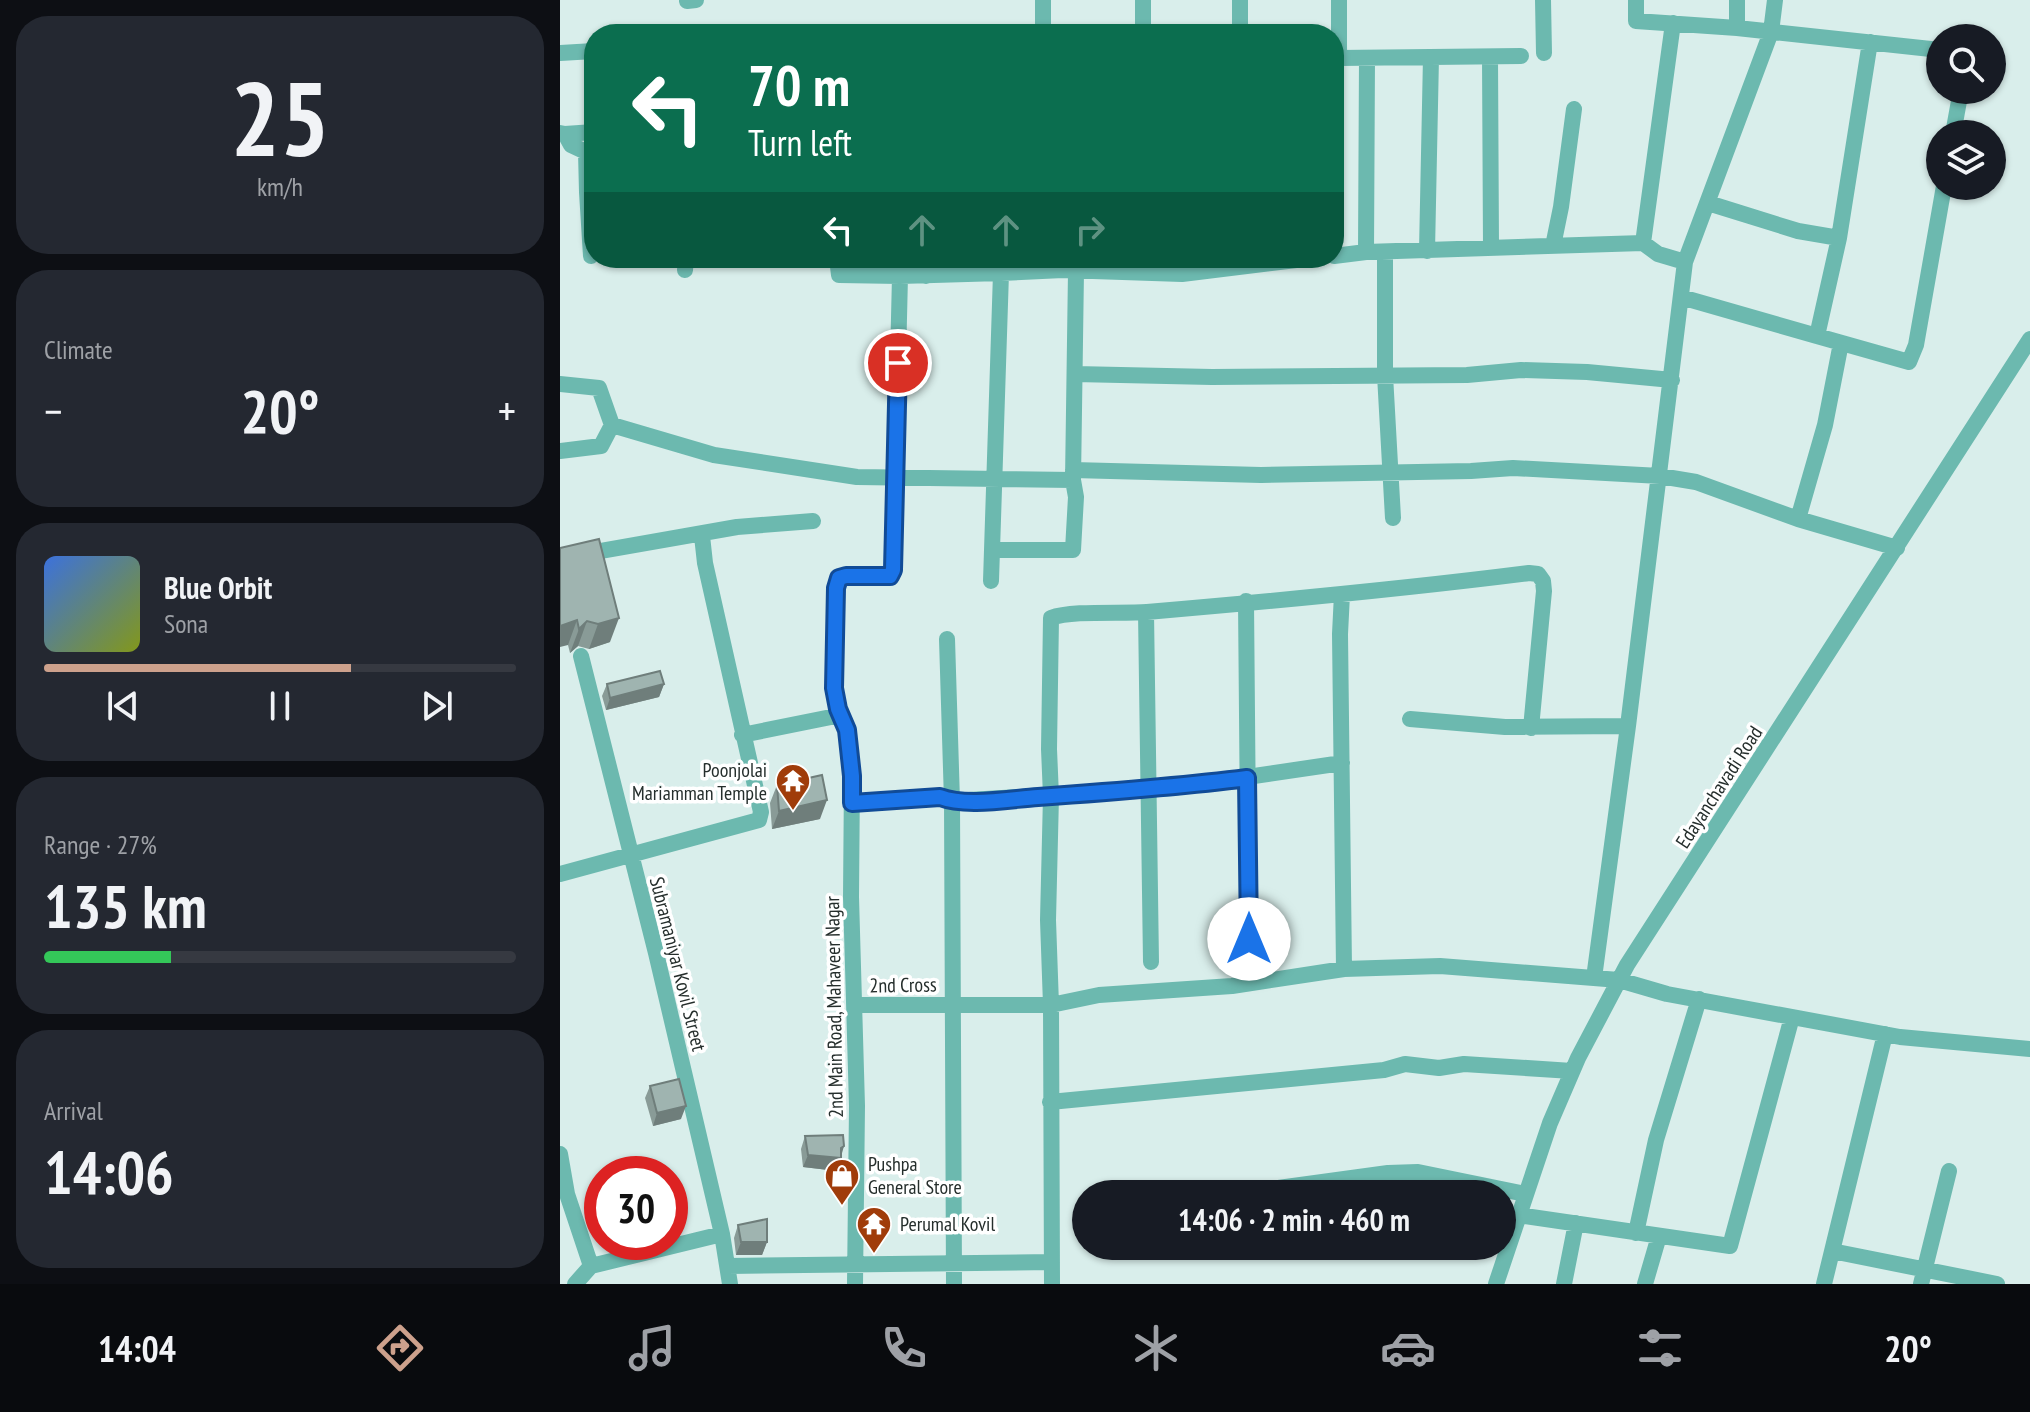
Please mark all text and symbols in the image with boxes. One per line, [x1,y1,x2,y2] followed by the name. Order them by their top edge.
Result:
[1926,24,2006,200] map controls
[1926,24,2006,104] button: search
[748,49,850,121] text: 70 m
[230,50,330,185] text: 25
[616,56,720,160] icon: left
[748,119,852,166] text: Turn left
[1926,120,2006,200] button: layers
[257,170,303,203] text: km/h
[816,208,860,252] icon: left
[900,208,944,252] icon: ahead
[984,208,1028,252] icon: ahead
[1068,208,1112,252] icon: right
[864,329,932,397] pin
[44,333,113,366] text: Climate
[876,341,920,385] icon: arrive
[240,372,320,450] text: 20°
[44,382,62,439] text: −
[498,382,516,439] text: +
[164,568,272,607] text: Blue Orbit
[164,607,208,640] text: Sona
[101,684,145,728] icon: previous
[258,684,302,728] icon: pause
[415,684,459,728] icon: next
[1670,721,1768,853] street label: Edayanchavadi Road
[632,757,767,806] place label: Poonjolai Mariamman Temple
[774,762,812,812] temple icon: Poonjolai Mariamman Temple
[44,828,157,861] text: Range · 27%
[44,867,207,945] text: 135 km
[644,874,712,1054] street label: Subramaniyar Kovil Street
[819,895,849,1118] street label: 2nd Main Road, Mahaveer Nagar
[1207,897,1291,981] position arrow
[869,971,937,999] street label: 2nd Cross
[44,1094,103,1127] text: Arrival
[44,1133,174,1211] text: 14:06
[868,1151,962,1200] place label: Pushpa General Store
[584,1156,688,1260] speed limit sign: 30
[823,1157,861,1207] shop icon: Pushpa General Store
[1178,1200,1410,1239] text: 14:06 · 2 min · 460 m
[855,1205,893,1255] temple icon: Perumal Kovil
[900,1211,995,1237] place label: Perumal Kovil
[372,1320,428,1376] icon: directions
[624,1320,680,1376] icon: music
[876,1320,932,1376] icon: phone
[1128,1320,1184,1376] icon: climate
[1380,1320,1436,1376] icon: car
[1632,1320,1688,1376] icon: filters
[98,1325,176,1372] text: 14:04
[1884,1325,1932,1372] text: 20°

